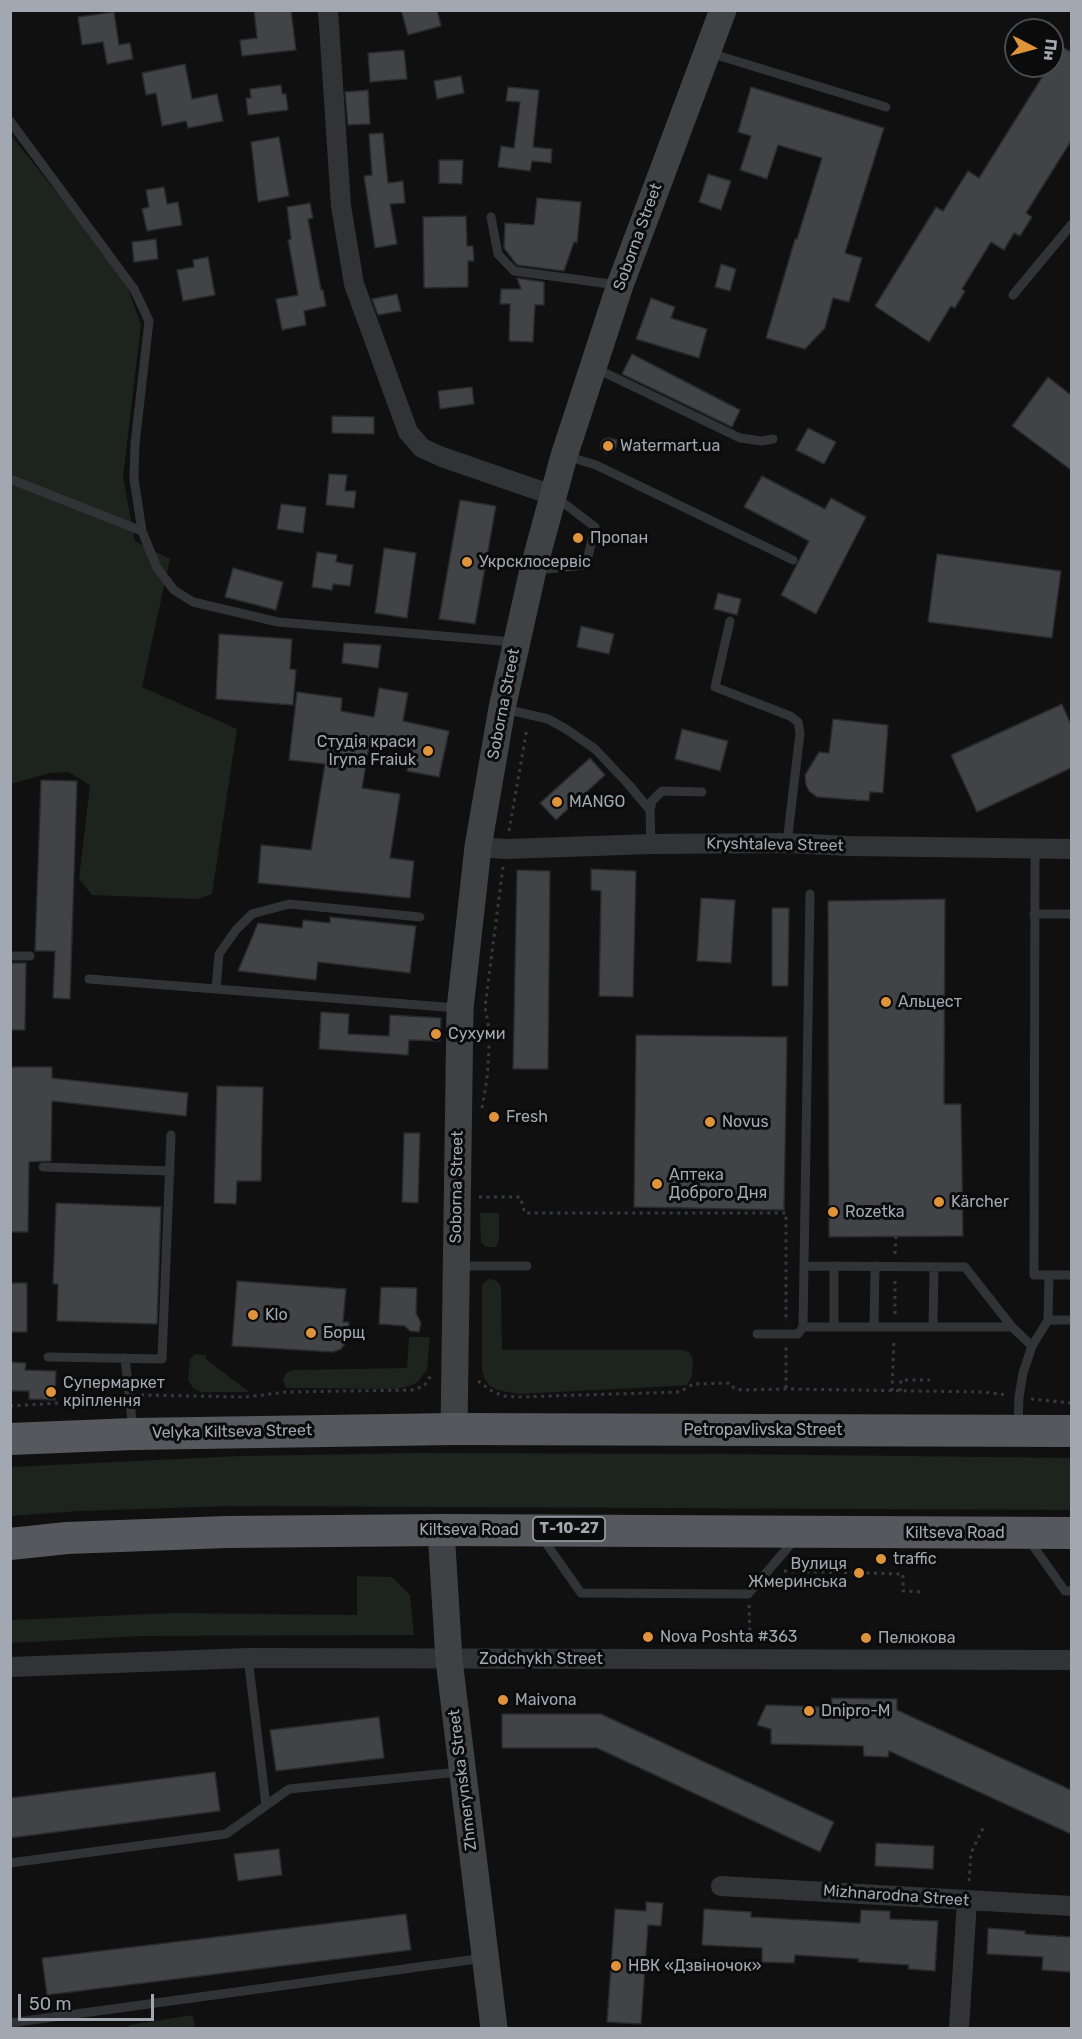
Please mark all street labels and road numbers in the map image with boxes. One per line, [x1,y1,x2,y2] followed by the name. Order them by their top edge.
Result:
[610,181,666,293] street label: Soborna Street
[484,647,524,761] street label: Soborna Street
[706,834,844,856] street label: Kryshtaleva Street
[446,1131,468,1243] street label: Soborna Street
[683,1420,843,1440] street label: Petropavlivska Street
[152,1421,312,1443] street label: Velyka Kiltseva Street
[533,1517,605,1541] road number: Т-10-27
[419,1520,519,1540] street label: Kiltseva Road
[905,1523,1005,1543] street label: Kiltseva Road
[479,1649,603,1669] street label: Zodchykh Street
[445,1708,481,1852] street label: Zhmerynska Street
[822,1881,970,1911] street label: Mizhnarodna Street

